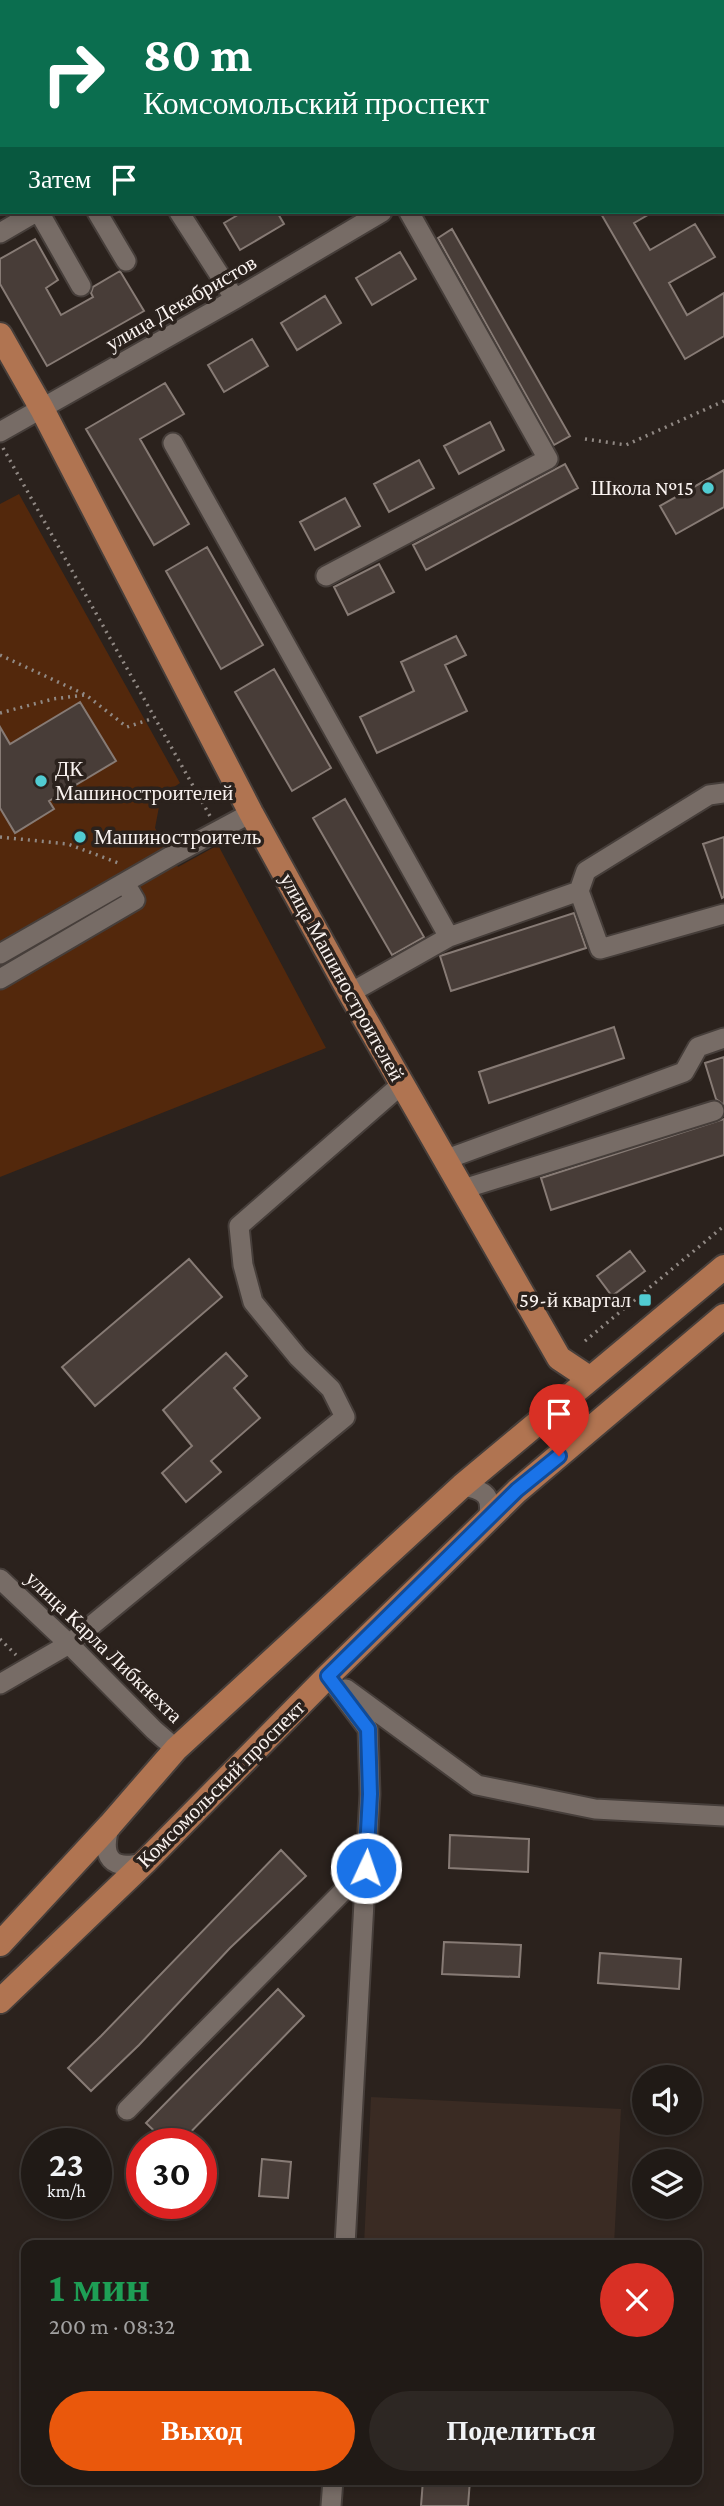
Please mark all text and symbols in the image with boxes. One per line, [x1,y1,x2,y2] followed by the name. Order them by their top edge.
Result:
[143,27,252,82] text: 80 m
[28,28,119,119] icon: right
[143,85,489,121] text: Комсомольский проспект
[105,161,143,199] icon: arrive
[28,165,91,194] text: Затем
[101,250,261,356] street label: улица Декабристов
[591,476,694,500] place label: Школа №15
[700,480,716,496] marker: Школа №15
[55,757,233,805] place label: ДК Машиностроителей
[33,773,49,789] marker: ДК Машиностроителей
[94,825,261,849] place label: Машиностроитель
[72,829,88,845] marker: Машиностроитель
[275,869,409,1085] street label: улица Машиностроителей
[519,1288,631,1312] place label: 59-й квартал
[637,1292,653,1308] marker: 59-й квартал
[529,1384,589,1456] pin
[540,1395,578,1433] icon: arrive
[21,1566,188,1728] street label: улица Карла Либкнехта
[132,1695,310,1873] street label: Комсомольский проспект
[329,1831,403,1905] position arrow
[632,2065,702,2219] map controls
[632,2065,702,2135] button: sound
[126,2128,217,2219] speed limit sign: 30
[49,2145,84,2184] text: 23
[632,2149,702,2219] button: layers
[47,2181,86,2201] text: km/h
[49,2263,150,2310] text: 1 мин
[600,2263,674,2337] button: close
[49,2313,175,2339] text: 200 m · 08:32
[49,2391,355,2471] button: Выход
[369,2391,674,2471] button: Поделиться

